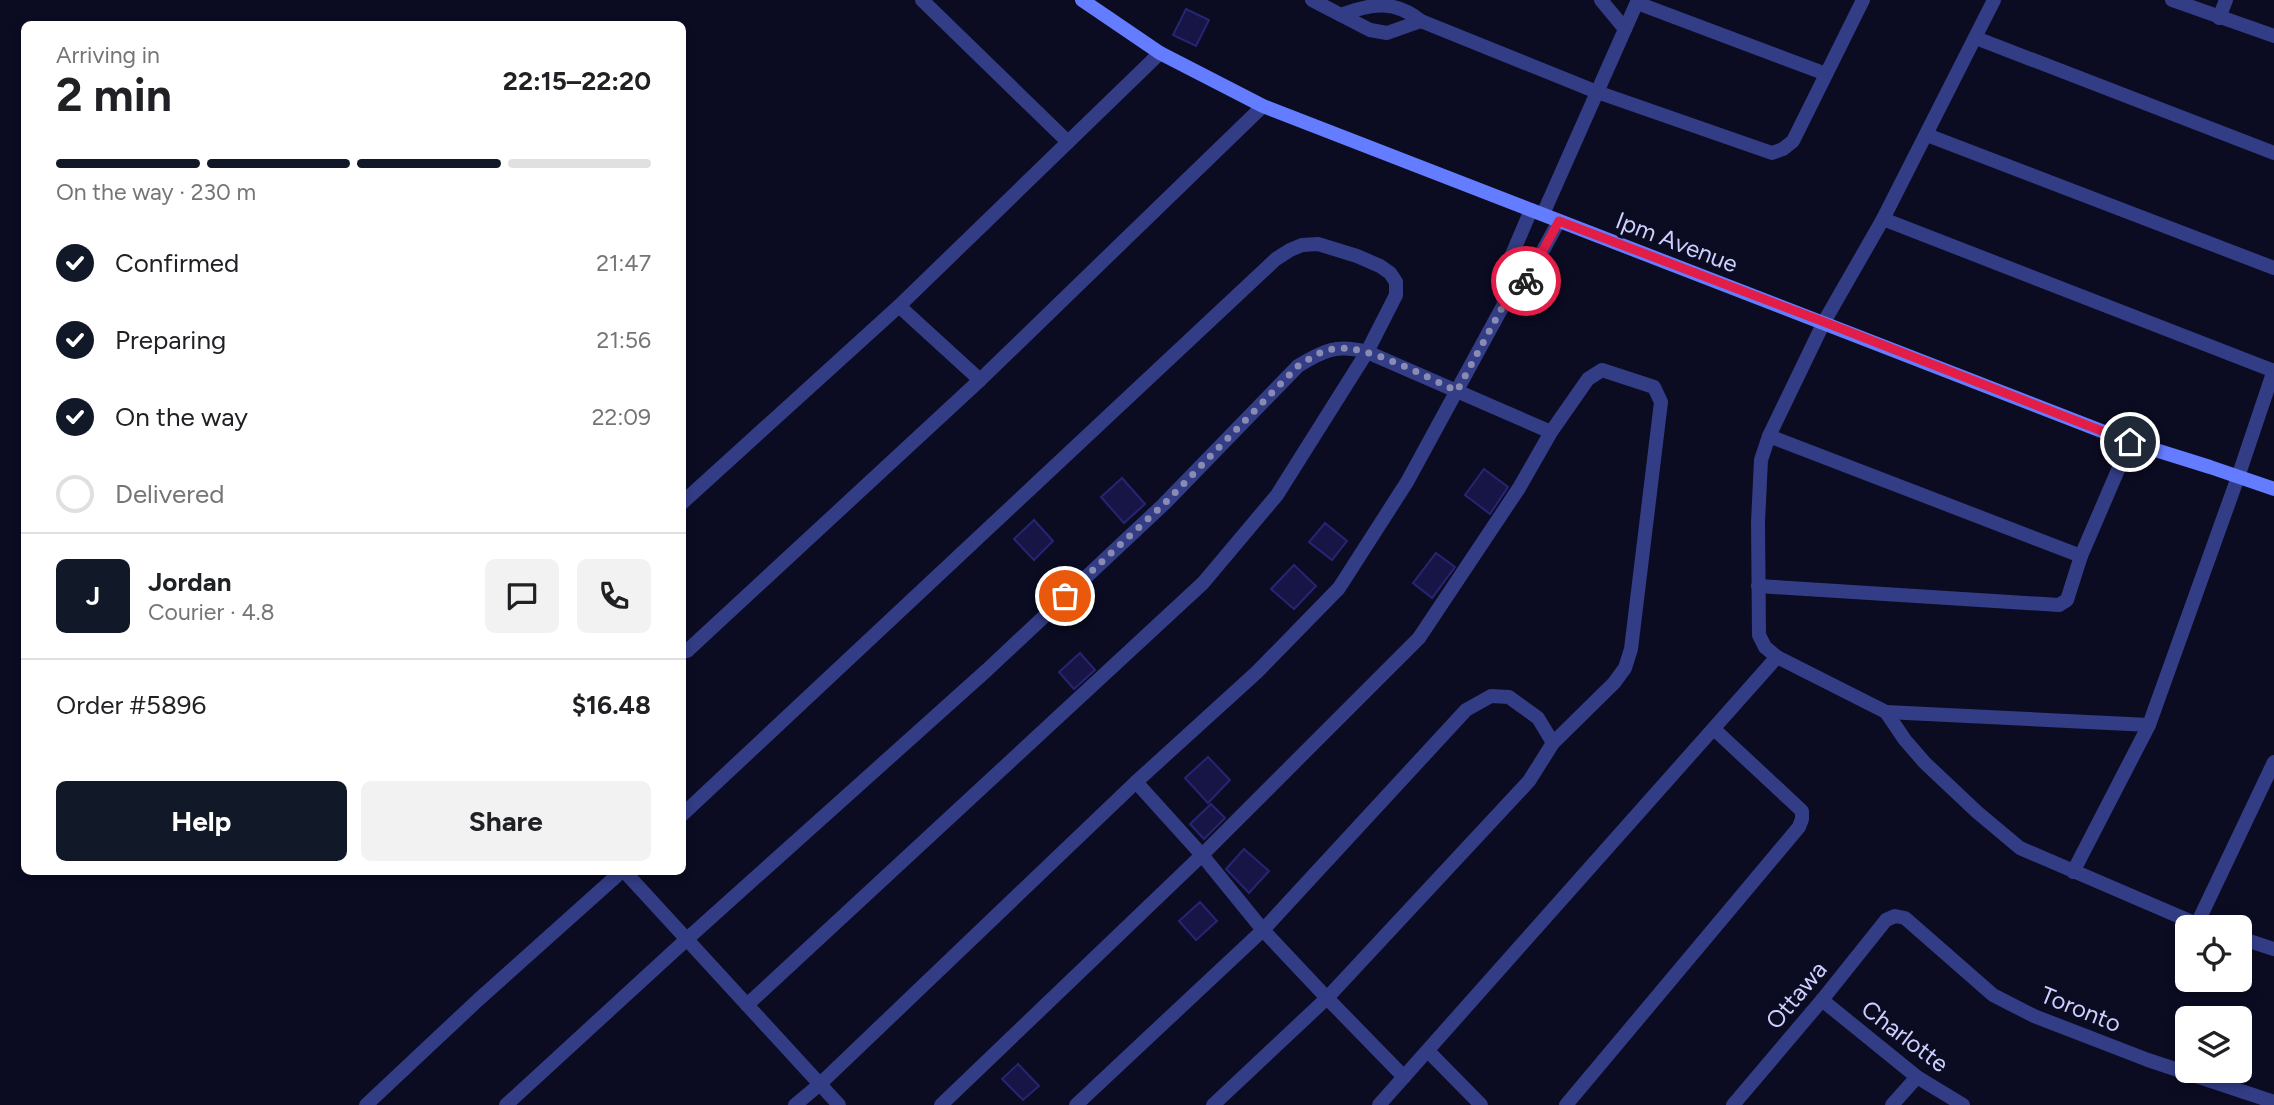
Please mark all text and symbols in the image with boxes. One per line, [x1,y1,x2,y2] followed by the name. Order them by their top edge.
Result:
[56,41,160,69] text: Arriving in
[503,65,651,97] text: 22:15–22:20
[56,67,172,123] text: 2 min
[56,178,256,206] text: On the way · 230 m
[1612,205,1742,279] street label: Ipm Avenue
[56,244,94,282] icon: check
[1491,246,1561,316] courier
[115,247,239,279] text: Confirmed
[596,249,651,277] text: 21:47
[1507,262,1545,300] icon: bike
[56,321,94,359] icon: check
[115,324,226,356] text: Preparing
[597,326,651,354] text: 21:56
[56,398,94,436] icon: check
[115,401,248,433] text: On the way
[592,403,651,431] text: 22:09
[2100,412,2160,472] pin
[2111,423,2149,461] icon: home
[115,478,224,510] text: Delivered
[485,559,559,633] button: chat
[577,559,651,633] button: phone
[148,566,231,598] text: Jordan
[1035,566,1095,626] pin
[1046,577,1084,615] icon: bag
[86,580,100,612] text: J
[148,598,275,626] text: Courier · 4.8
[56,689,206,721] text: Order #5896
[572,689,651,721] text: $16.48
[56,781,347,861] button: Help
[361,781,651,861] button: Share
[2175,915,2252,1083] map controls
[2175,915,2252,992] button: locate
[1759,955,1833,1035] street label: Ottawa
[2037,980,2125,1038] street label: Toronto
[1856,994,1954,1078] street label: Charlotte
[2175,1006,2252,1083] button: layers

